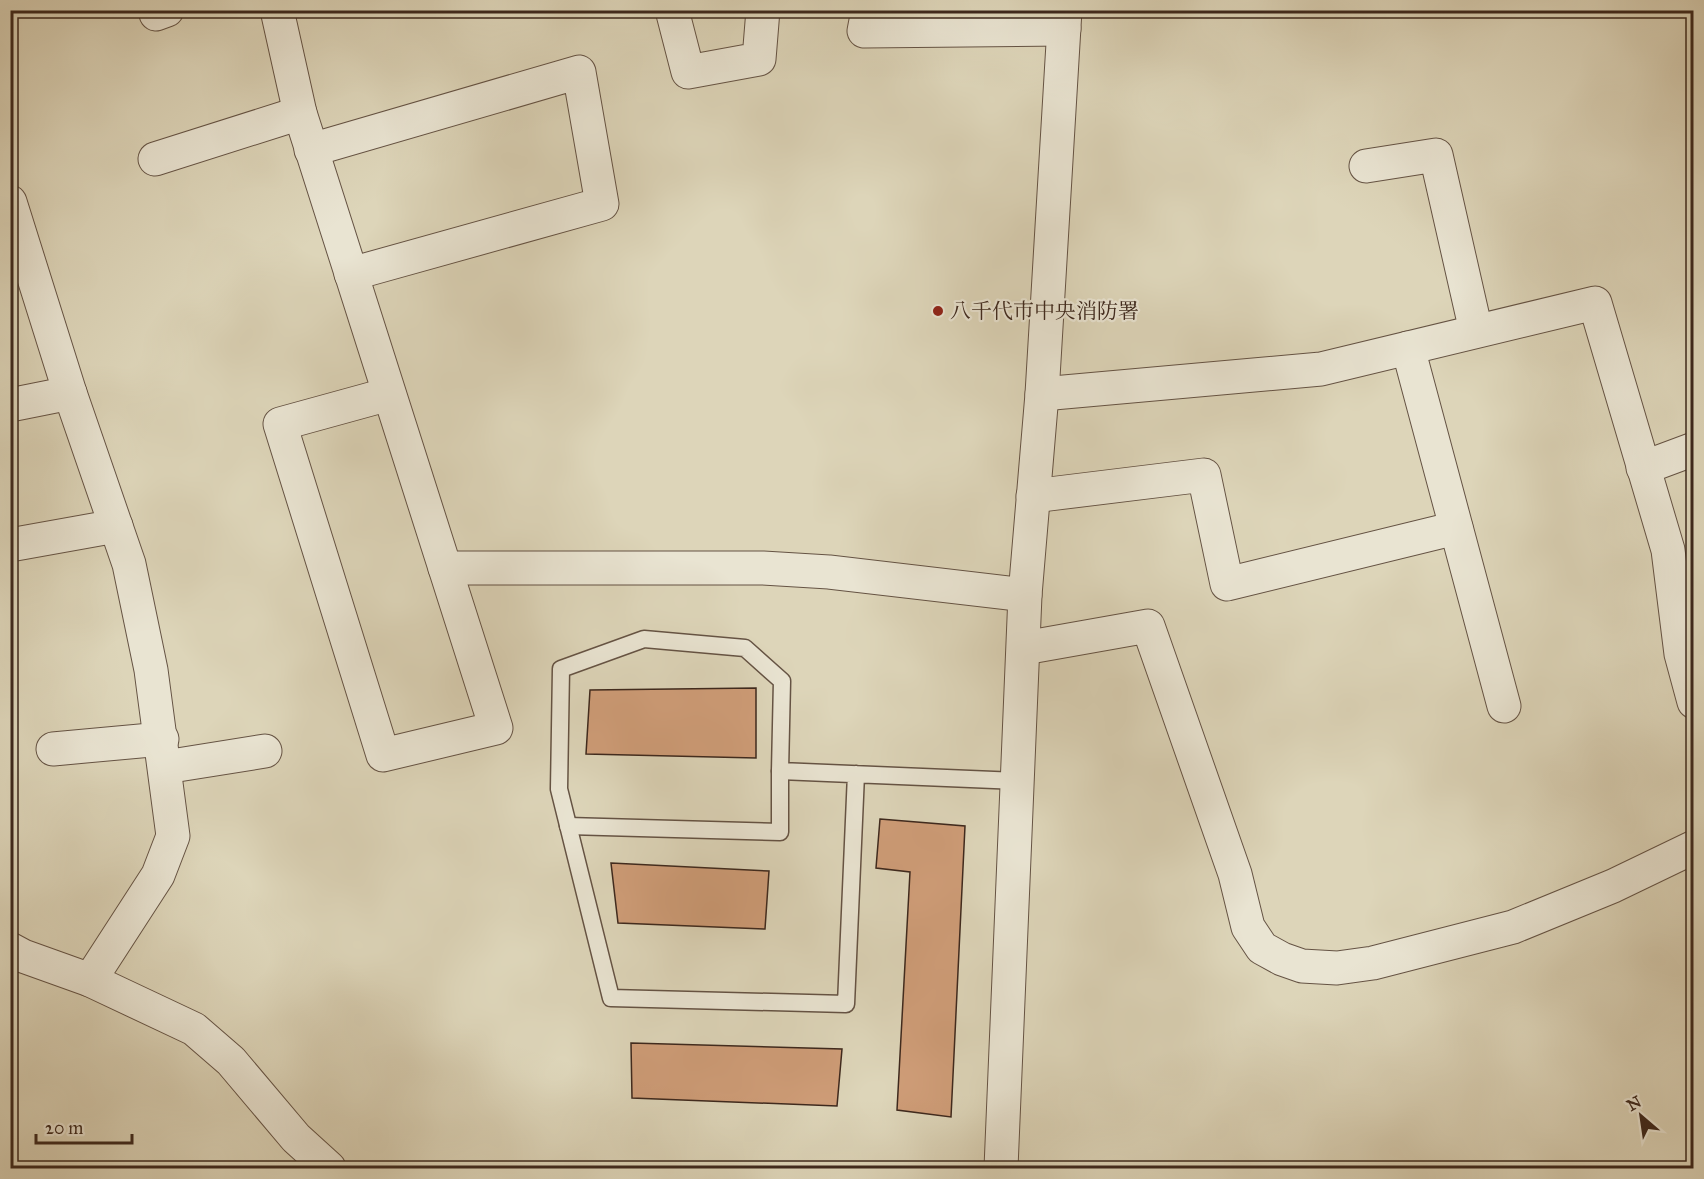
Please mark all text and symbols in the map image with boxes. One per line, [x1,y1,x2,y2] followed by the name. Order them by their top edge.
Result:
[950,298,1139,324] place label: 八千代市中央消防署
[931,304,945,318] marker: 八千代市中央消防署
[1611,1086,1671,1146] north arrow
[1623,1092,1645,1115] text: N
[36,1107,132,1145] scale bar
[45,1117,83,1139] text: 20 m

